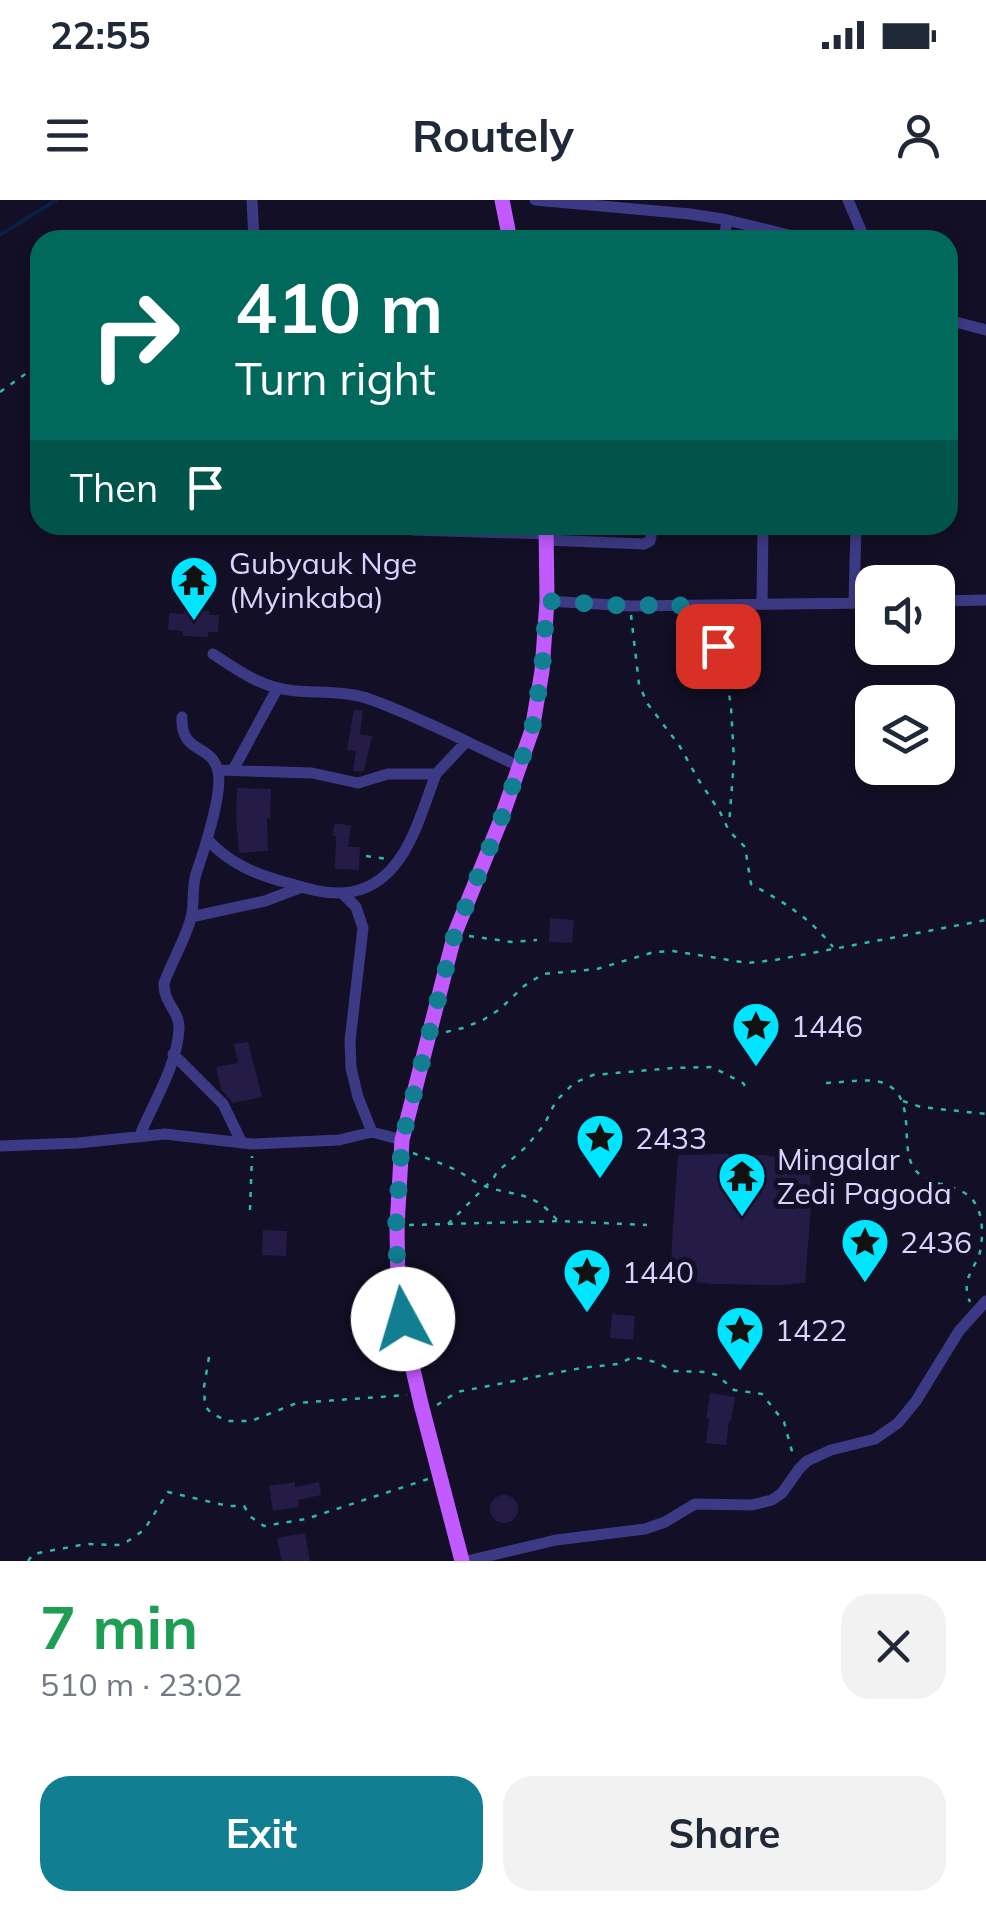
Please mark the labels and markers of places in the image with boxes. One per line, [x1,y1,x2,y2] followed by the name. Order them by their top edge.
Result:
[229,544,417,616] place label: Gubyauk Nge (Myinkaba)
[168,554,220,622] temple icon: Gubyauk Nge (Myinkaba)
[676,604,761,689] pin
[730,1000,782,1068] place icon: 1446
[791,1007,863,1045] place label: 1446
[574,1112,626,1180] place icon: 2433
[635,1119,707,1157] place label: 2433
[777,1140,952,1212] place label: Mingalar Zedi Pagoda
[716,1150,768,1218] temple icon: Mingalar Zedi Pagoda
[839,1216,891,1284] place icon: 2436
[900,1223,972,1261] place label: 2436
[561,1246,613,1314] place icon: 1440
[622,1253,694,1291] place label: 1440
[714,1304,766,1372] place icon: 1422
[775,1311,847,1349] place label: 1422

